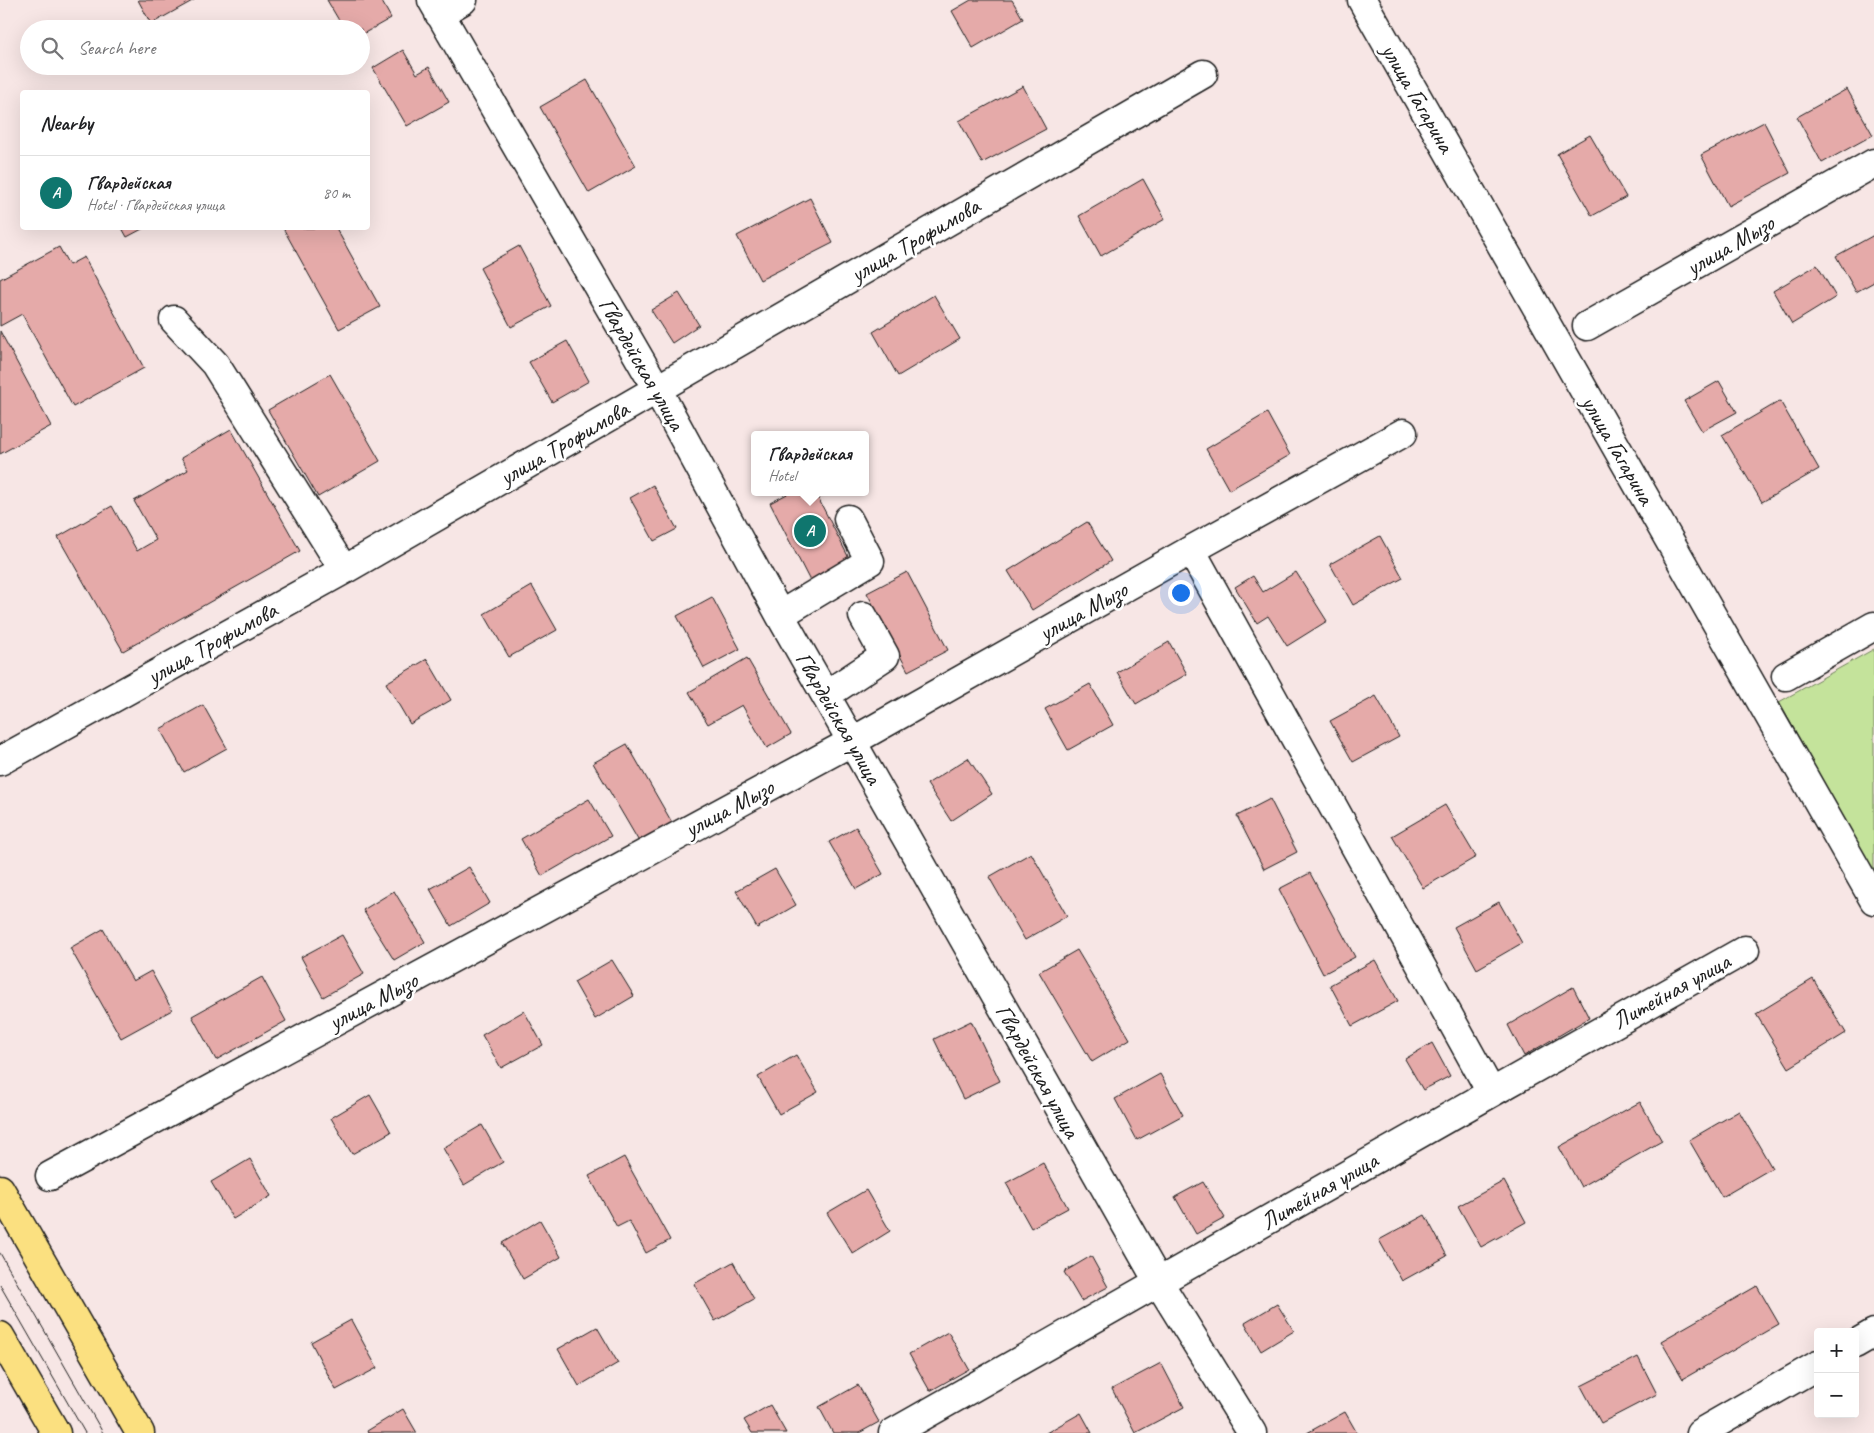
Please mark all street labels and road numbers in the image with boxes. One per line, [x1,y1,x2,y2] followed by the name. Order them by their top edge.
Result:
[1374,36,1462,159] street label: улица Гагарина
[843,190,986,290] street label: улица Трофимова
[1679,207,1781,284] street label: улица Мызо
[592,292,693,437] street label: Гвардейская улица
[1574,388,1662,511] street label: улица Гагарина
[492,393,635,493] street label: улица Трофимова
[1032,574,1134,649] street label: улица Мызо
[140,594,284,692] street label: улица Трофимова
[789,646,890,791] street label: Гвардейская улица
[677,771,781,846] street label: улица Мызо
[1607,946,1737,1036] street label: Литейная улица
[321,964,425,1039] street label: улица Мызо
[989,999,1088,1144] street label: Гвардейская улица
[1255,1145,1384,1237] street label: Литейная улица

